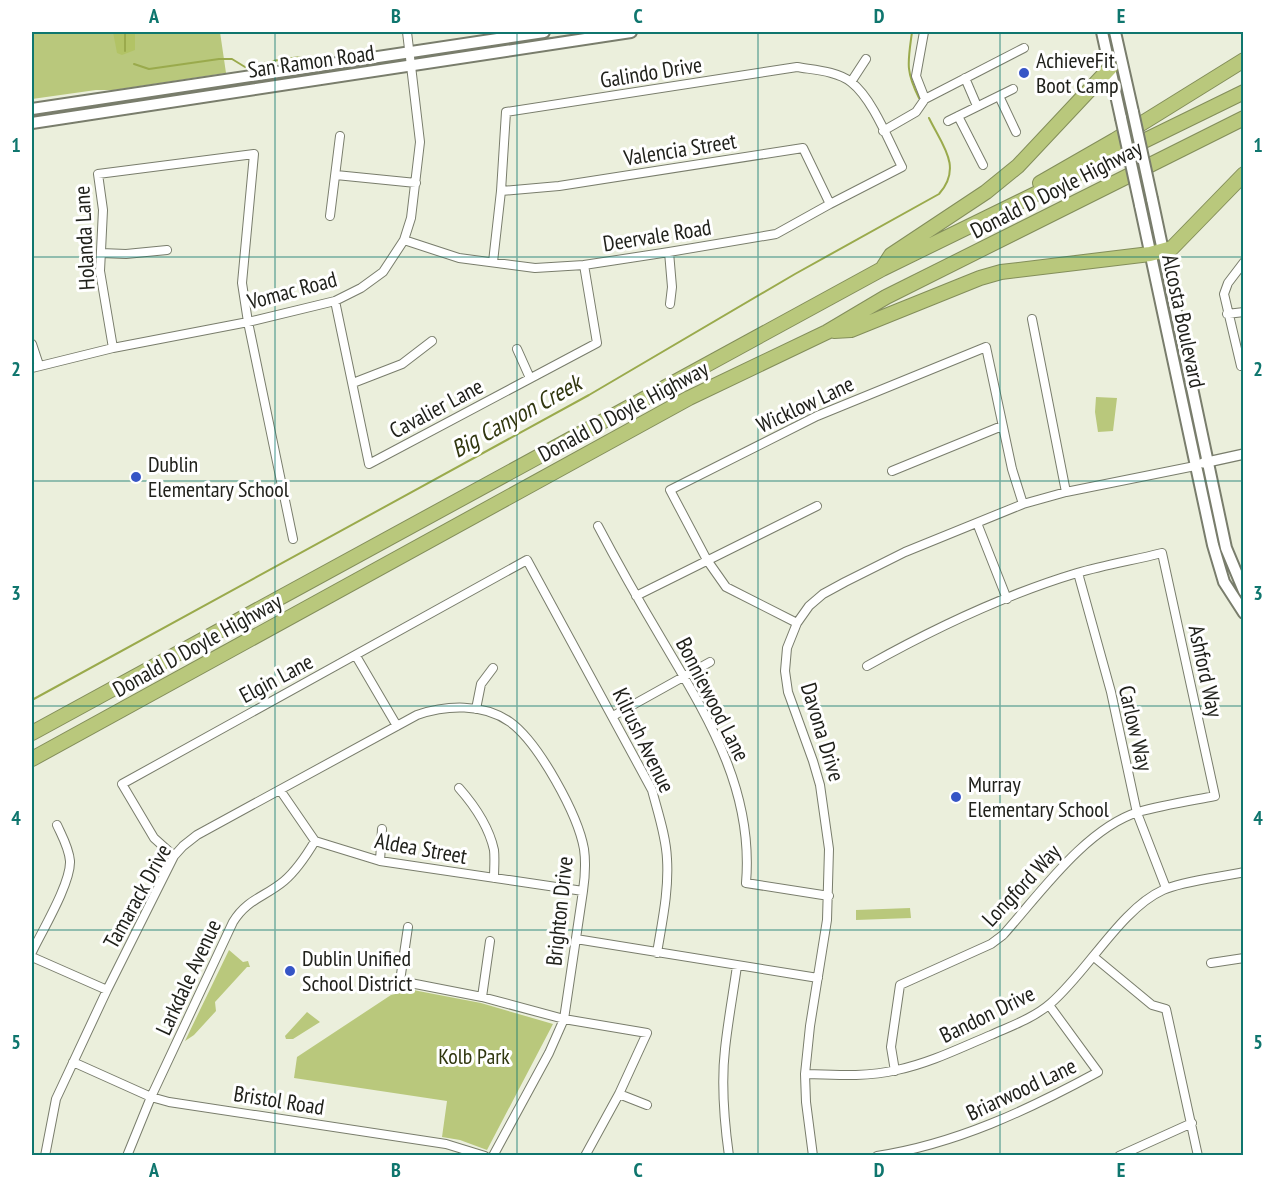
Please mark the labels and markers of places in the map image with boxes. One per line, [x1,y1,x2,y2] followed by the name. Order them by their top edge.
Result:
[1036,46,1119,99] place label: AchieveFit Boot Camp
[1017,66,1031,80] marker: AchieveFit Boot Camp
[148,450,290,503] place label: Dublin Elementary School
[129,470,143,484] marker: Dublin Elementary School
[968,770,1110,823] place label: Murray Elementary School
[949,790,963,804] marker: Murray Elementary School
[302,944,412,997] place label: Dublin Unified School District
[283,964,297,978] marker: Dublin Unified School District

